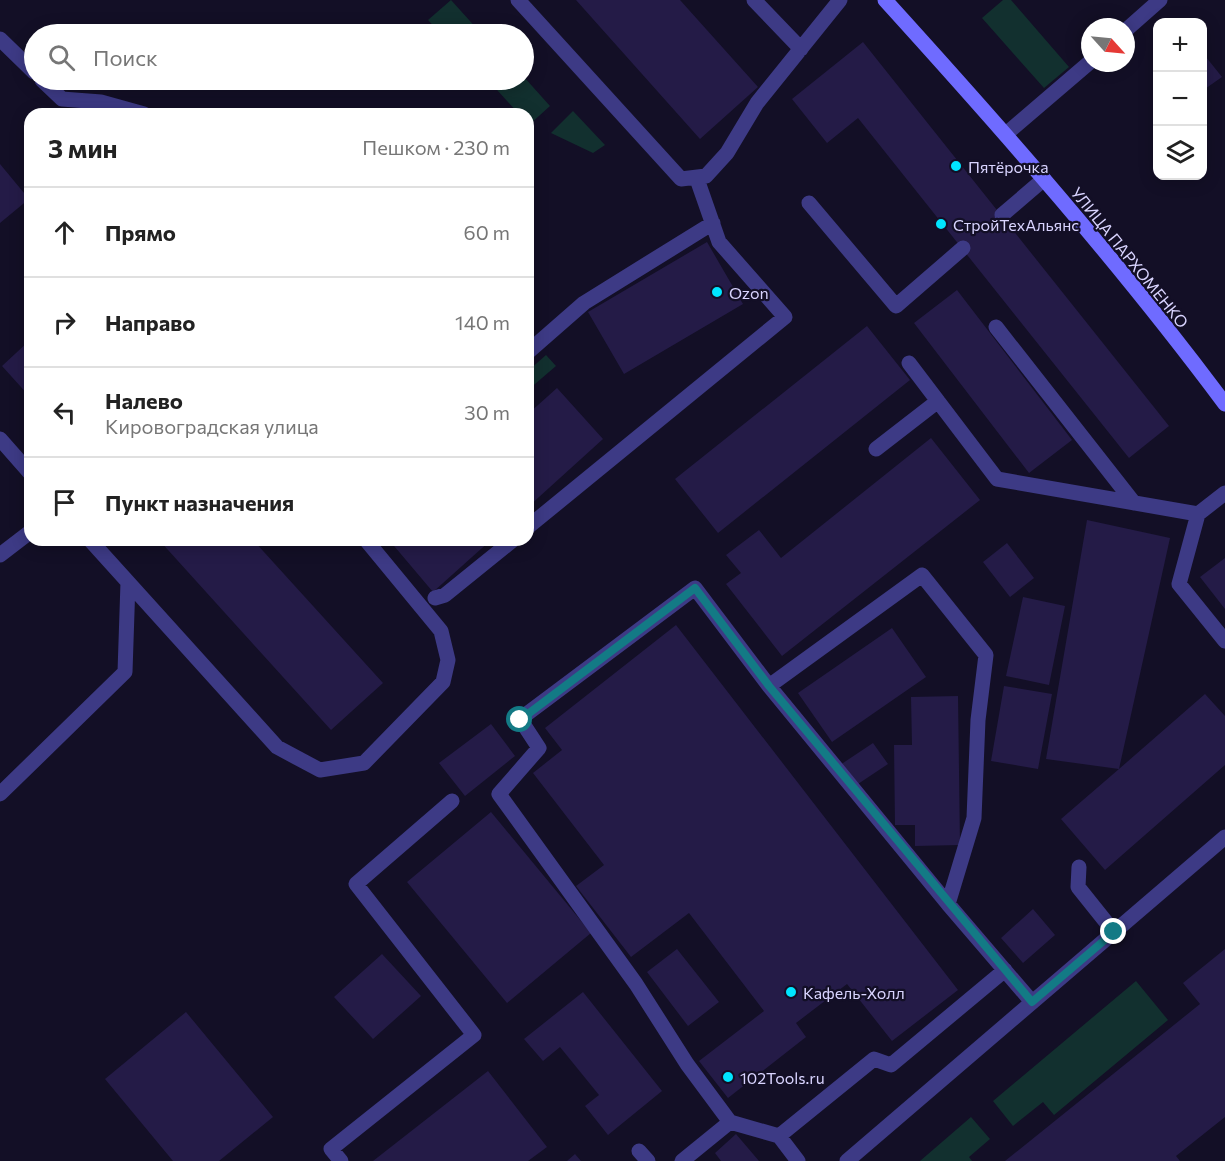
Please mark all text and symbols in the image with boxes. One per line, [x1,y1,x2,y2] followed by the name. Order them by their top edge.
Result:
[1081,18,1135,72] north arrow
[1153,18,1207,180] map controls
[1153,18,1207,72] button: +
[24,24,534,90] search box
[45,41,78,74] icon: search
[93,44,158,71] text: Поиск
[1153,72,1207,126] button: −
[1153,126,1207,180] button: layers
[48,132,118,163] text: 3 мин
[362,135,510,159] text: Пешком · 230 m
[968,157,1048,176] place label: Пятёрочка
[949,159,963,173] marker: Пятёрочка
[1067,183,1193,331] street label: УЛИЦА ПАРХОМЕНКО
[953,215,1079,234] place label: СтройТехАльянс
[48,216,81,249] icon: ahead
[934,217,948,231] marker: СтройТехАльянс
[105,219,176,246] text: Прямо
[464,220,510,244] text: 60 m
[729,283,769,302] place label: Ozon
[710,285,724,299] marker: Ozon
[48,306,81,339] icon: right
[105,309,195,336] text: Направо
[455,310,510,334] text: 140 m
[105,387,183,414] text: Налево
[48,396,81,429] icon: left
[464,400,510,424] text: 30 m
[105,414,319,438] text: Кировоградская улица
[48,486,81,519] icon: arrive
[105,489,294,516] text: Пункт назначения
[506,706,532,732] route start
[1100,918,1126,944] route end
[803,983,905,1002] place label: Кафель-Холл
[784,985,798,999] marker: Кафель-Холл
[740,1068,825,1087] place label: 102Tools.ru
[721,1070,735,1084] marker: 102Tools.ru

